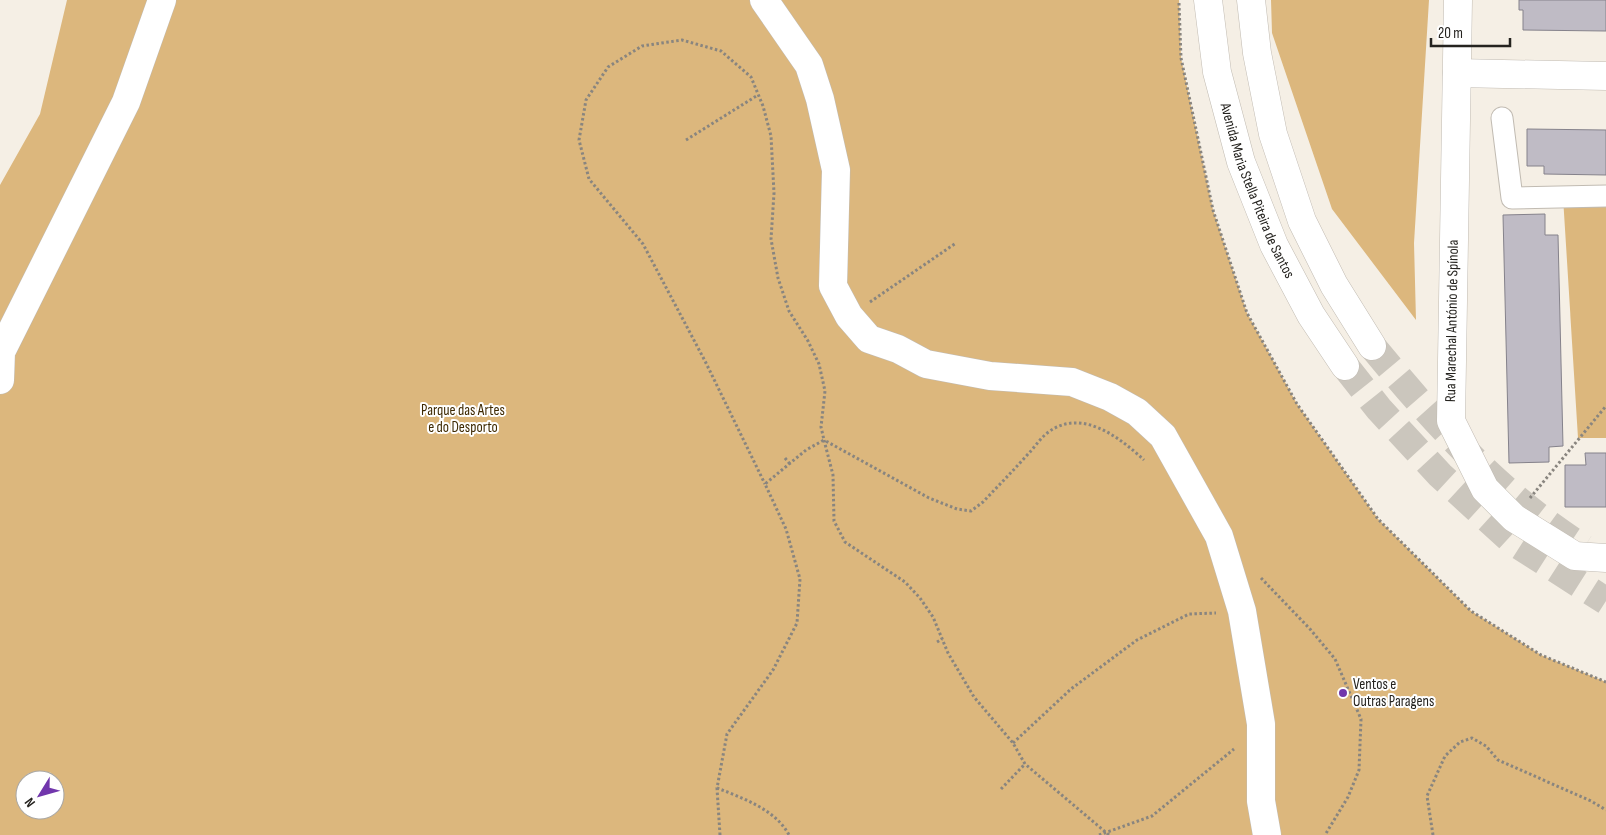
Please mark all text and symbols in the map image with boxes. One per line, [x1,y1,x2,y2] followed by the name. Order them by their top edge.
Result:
[1431,15,1510,47] scale bar
[1438,24,1463,43] text: 20 m
[1216,100,1299,281] street label: Avenida Maria Stella Piteira de Santos
[1441,239,1463,402] street label: Rua Marechal António de Spínola
[421,401,505,437] park label: Parque das Artes e do Desporto
[1353,675,1434,711] place label: Ventos e Outras Paragens
[1337,687,1349,699] marker: Ventos e Outras Paragens
[15,770,65,820] north arrow
[21,794,39,811] text: N

